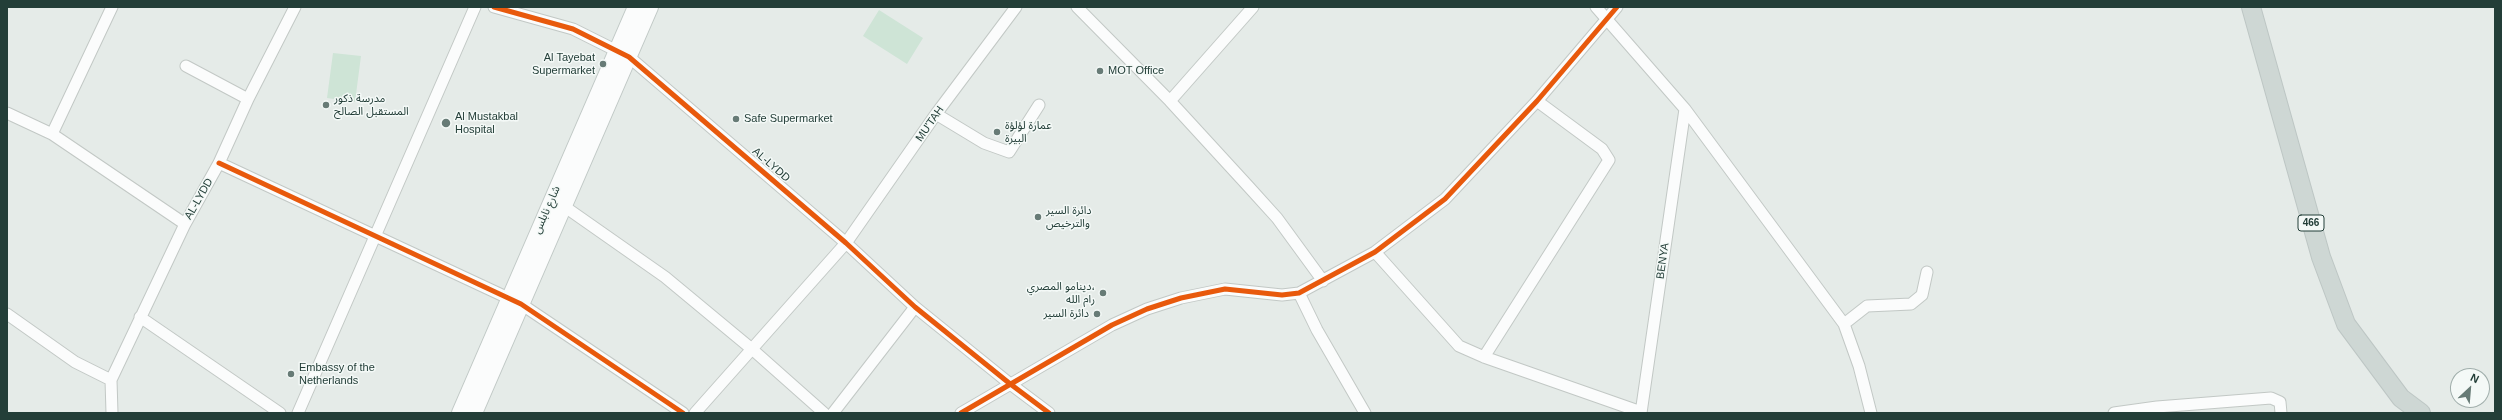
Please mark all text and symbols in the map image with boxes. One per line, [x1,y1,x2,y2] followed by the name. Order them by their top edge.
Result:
[532,51,595,77] place label: Al Tayebat Supermarket
[598,59,608,69] marker: Al Tayebat Supermarket
[1108,64,1164,78] place label: MOT Office
[1095,66,1105,76] marker: MOT Office
[334,92,409,118] place label: مدرسة ذكور المستقبل الصالح
[321,100,331,110] marker: مدرسة ذكور المستقبل الصالح
[913,104,947,144] street label: MU'TAH
[455,110,518,136] place label: Al Mustakbal Hospital
[744,112,833,126] place label: Safe Supermarket
[731,114,741,124] marker: Safe Supermarket
[440,117,452,129] marker: Al Mustakbal Hospital
[1005,119,1052,145] place label: عمارة لؤلؤة البيرة
[992,127,1002,137] marker: عمارة لؤلؤة البيرة
[749,145,793,185] street label: AL-LYDD
[182,176,216,222] street label: AL-LYDD
[531,184,563,236] street label: شارع نابلس
[1046,204,1092,230] place label: دائرة السير والترخيص
[1033,212,1043,222] marker: دائرة السير والترخيص
[2298,215,2324,231] road number: 466
[1654,242,1672,280] street label: BENYA
[1027,280,1095,306] place label: دينامو المصري، رام الله
[1098,288,1108,298] marker: دينامو المصري، رام الله
[1043,307,1089,321] place label: دائرة السير
[1092,309,1102,319] marker: دائرة السير
[299,361,375,387] place label: Embassy of the Netherlands
[2450,368,2490,408] north arrow
[286,369,296,379] marker: Embassy of the Netherlands
[2469,371,2481,385] text: N

